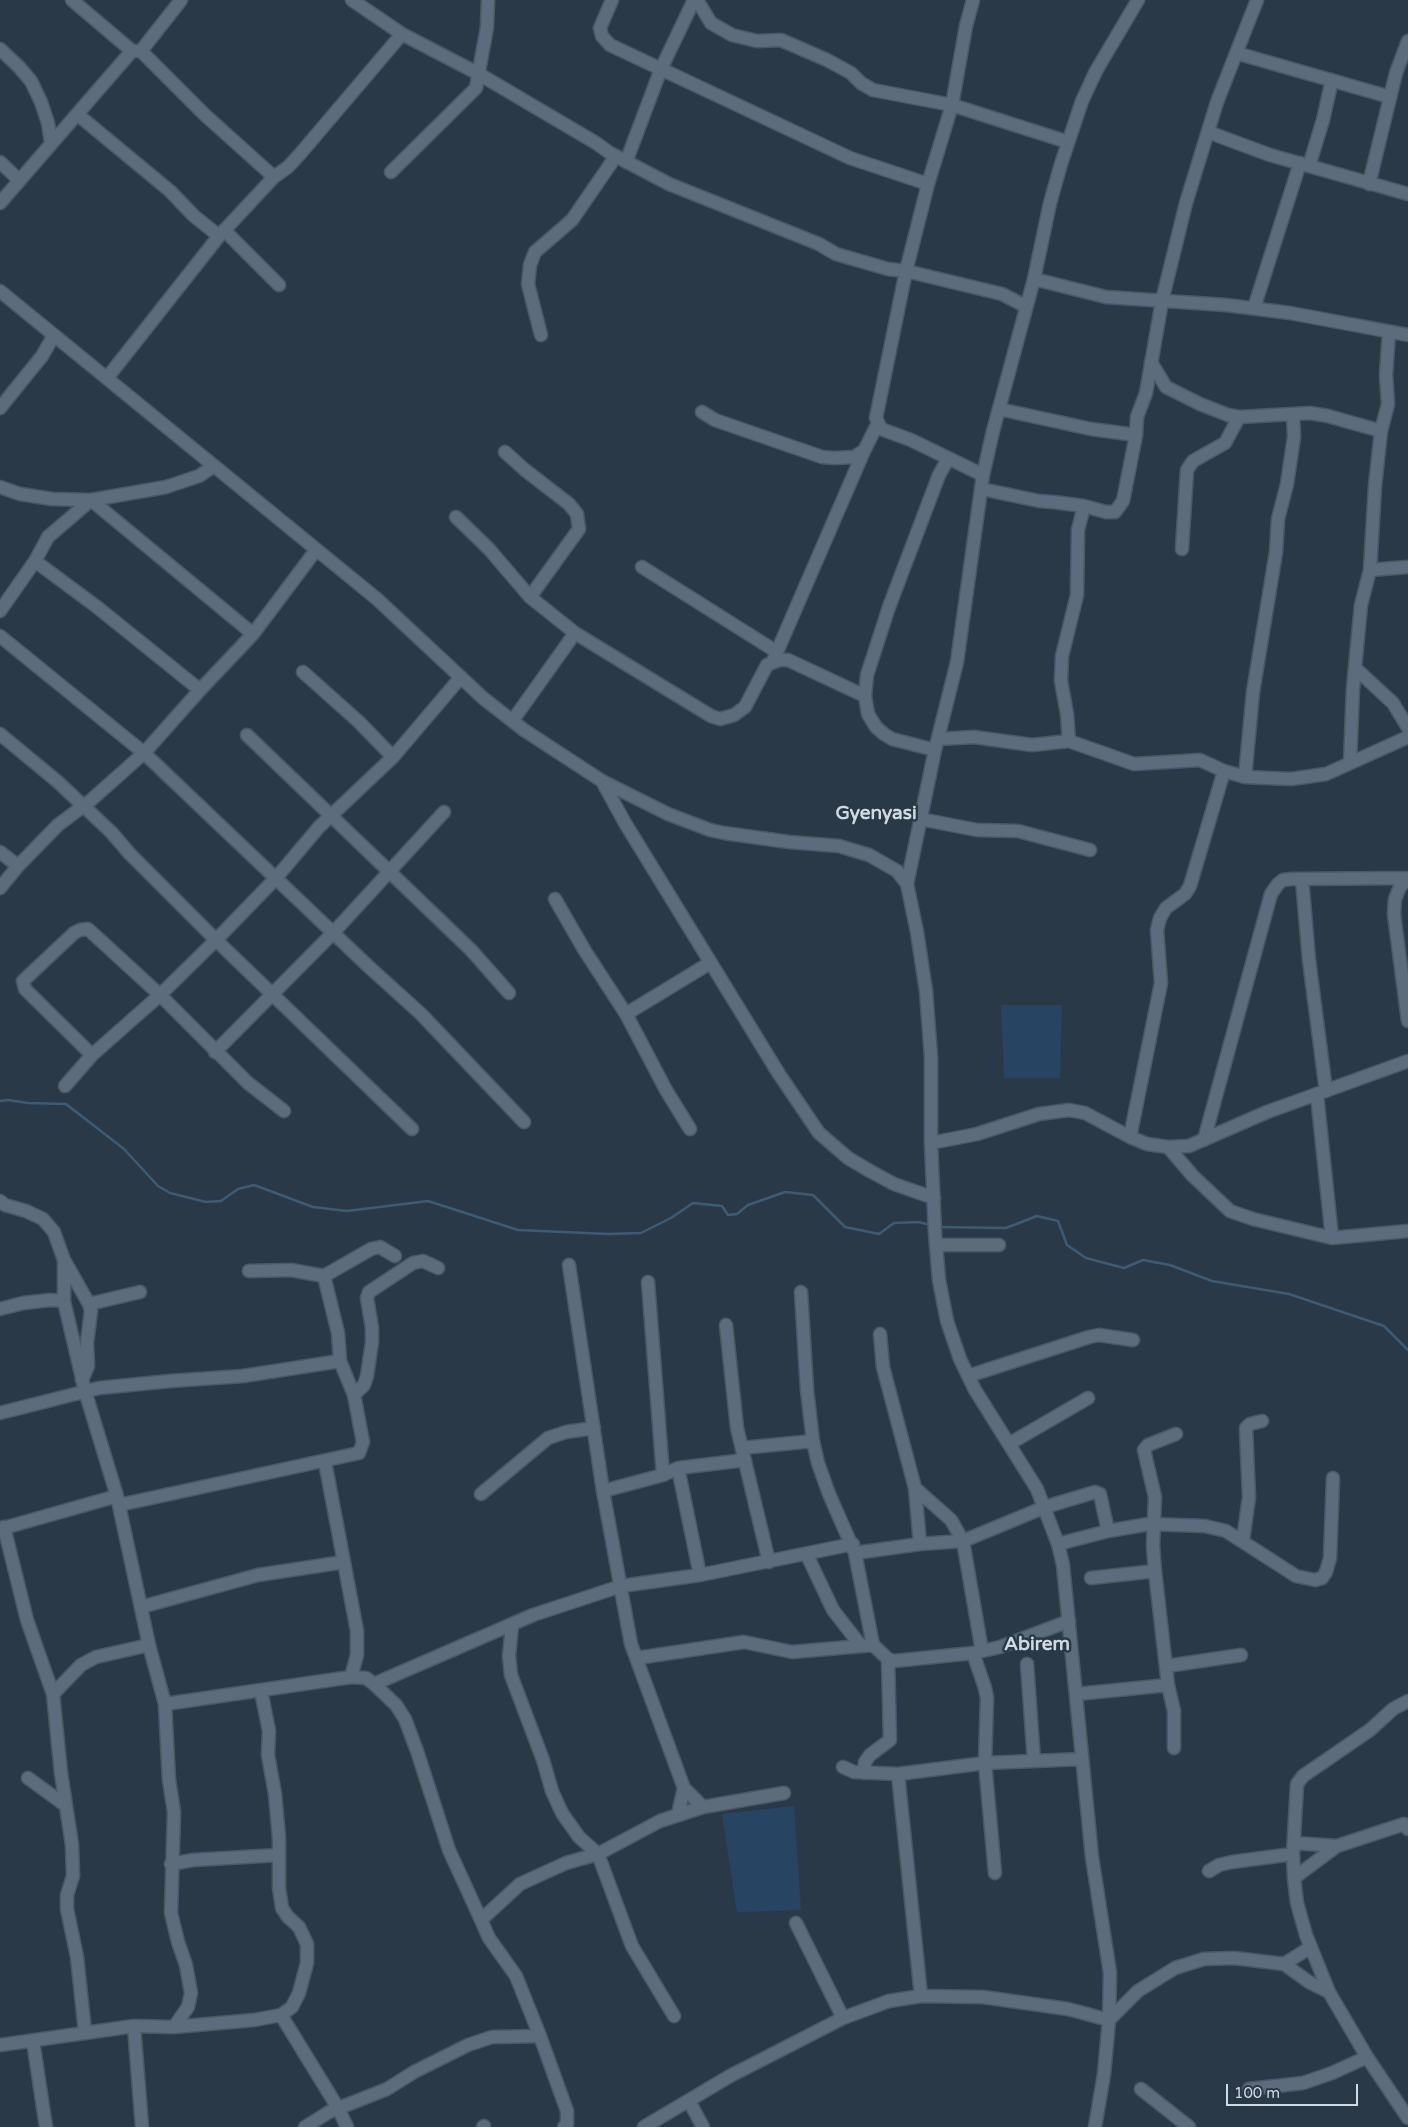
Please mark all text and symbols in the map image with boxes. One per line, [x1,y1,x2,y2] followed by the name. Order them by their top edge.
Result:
[835,803,917,825] district label: Gyenyasi
[1004,1634,1070,1656] district label: Abirem
[1228,2074,1360,2106] scale bar
[1234,2084,1280,2102] text: 100 m

